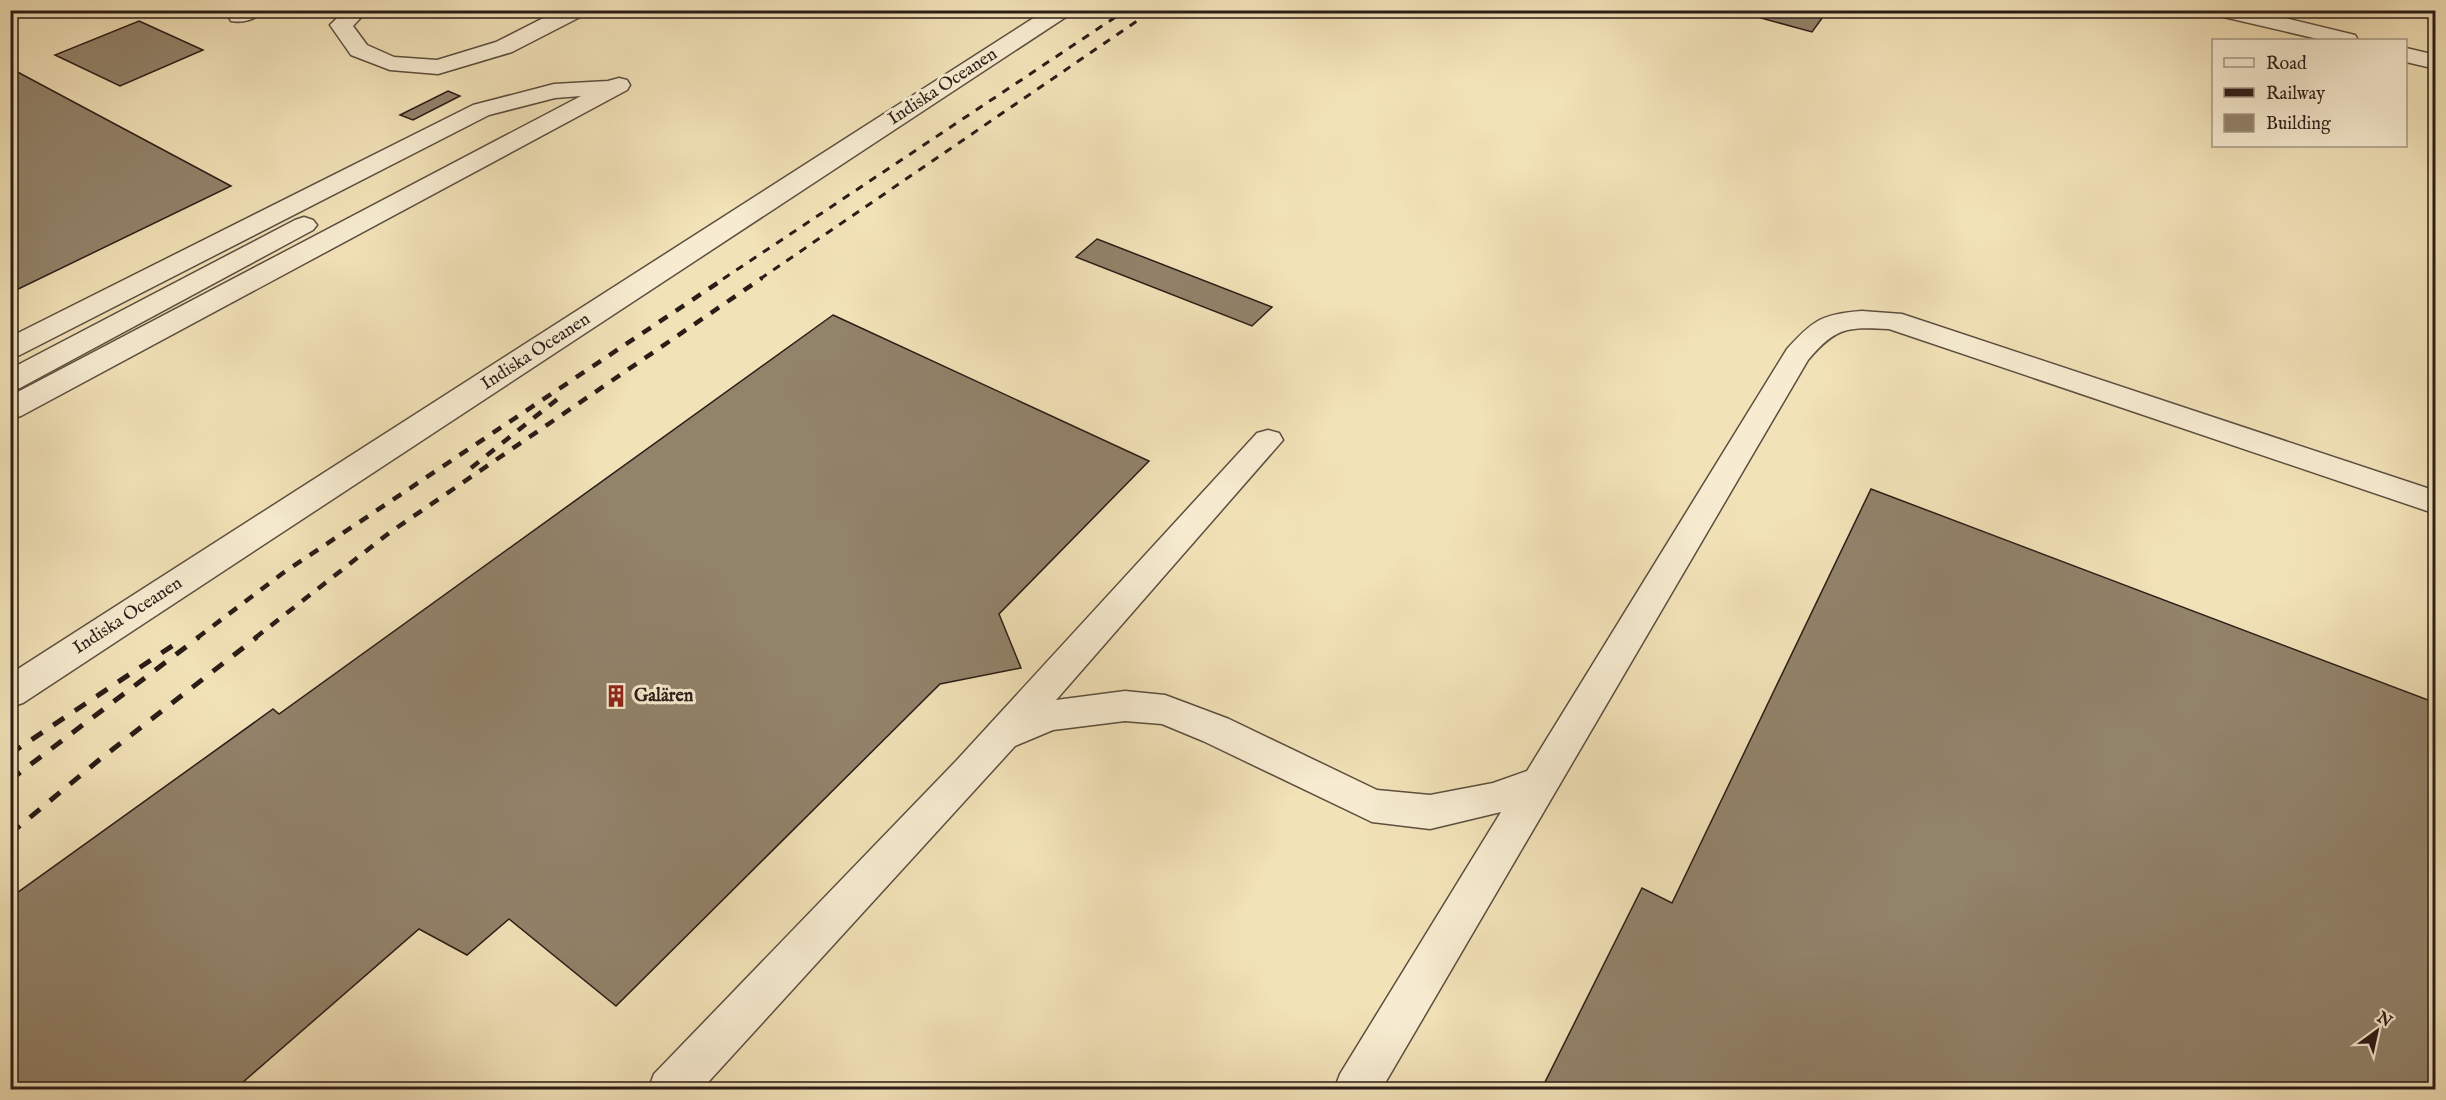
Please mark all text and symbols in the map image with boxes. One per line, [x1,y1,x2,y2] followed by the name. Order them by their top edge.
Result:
[2212,39,2407,147] legend
[884,43,1002,131] street label: Indiska Oceanen
[2266,53,2307,76] text: Road
[2266,83,2325,106] text: Railway
[2266,113,2331,136] text: Building
[477,308,595,396] street label: Indiska Oceanen
[69,572,187,660] street label: Indiska Oceanen
[603,683,629,709] building icon: Galären
[634,685,694,708] place label: Galären
[2347,1001,2407,1061] north arrow
[2372,1007,2395,1032] text: N

